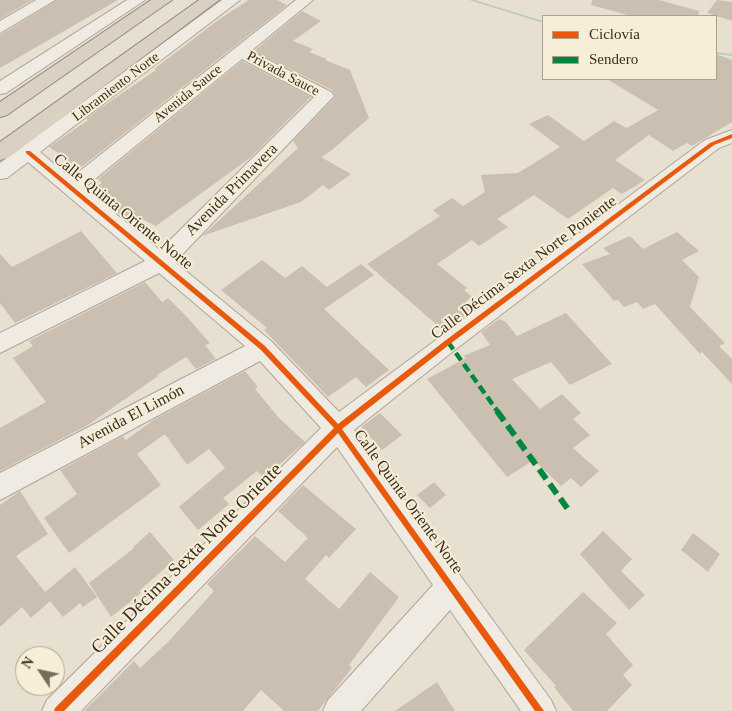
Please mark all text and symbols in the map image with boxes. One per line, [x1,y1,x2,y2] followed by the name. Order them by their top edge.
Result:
[542,15,717,80] legend
[589,26,640,42] text: Ciclovía
[244,48,322,100] street label: Privada Sauce
[69,49,163,125] street label: Libramiento Norte
[589,51,638,67] text: Sendero
[150,61,226,127] street label: Avenida Sauce
[182,140,282,240] street label: Avenida Primavera
[49,150,197,274] street label: Calle Quinta Oriente Norte
[427,192,621,344] street label: Calle Décima Sexta Norte Poniente
[74,381,188,453] street label: Avenida El Limón
[349,426,467,578] street label: Calle Quinta Oriente Norte
[87,459,287,659] street label: Calle Décima Sexta Norte Oriente
[15,646,65,696] north arrow
[19,655,37,671] text: N

